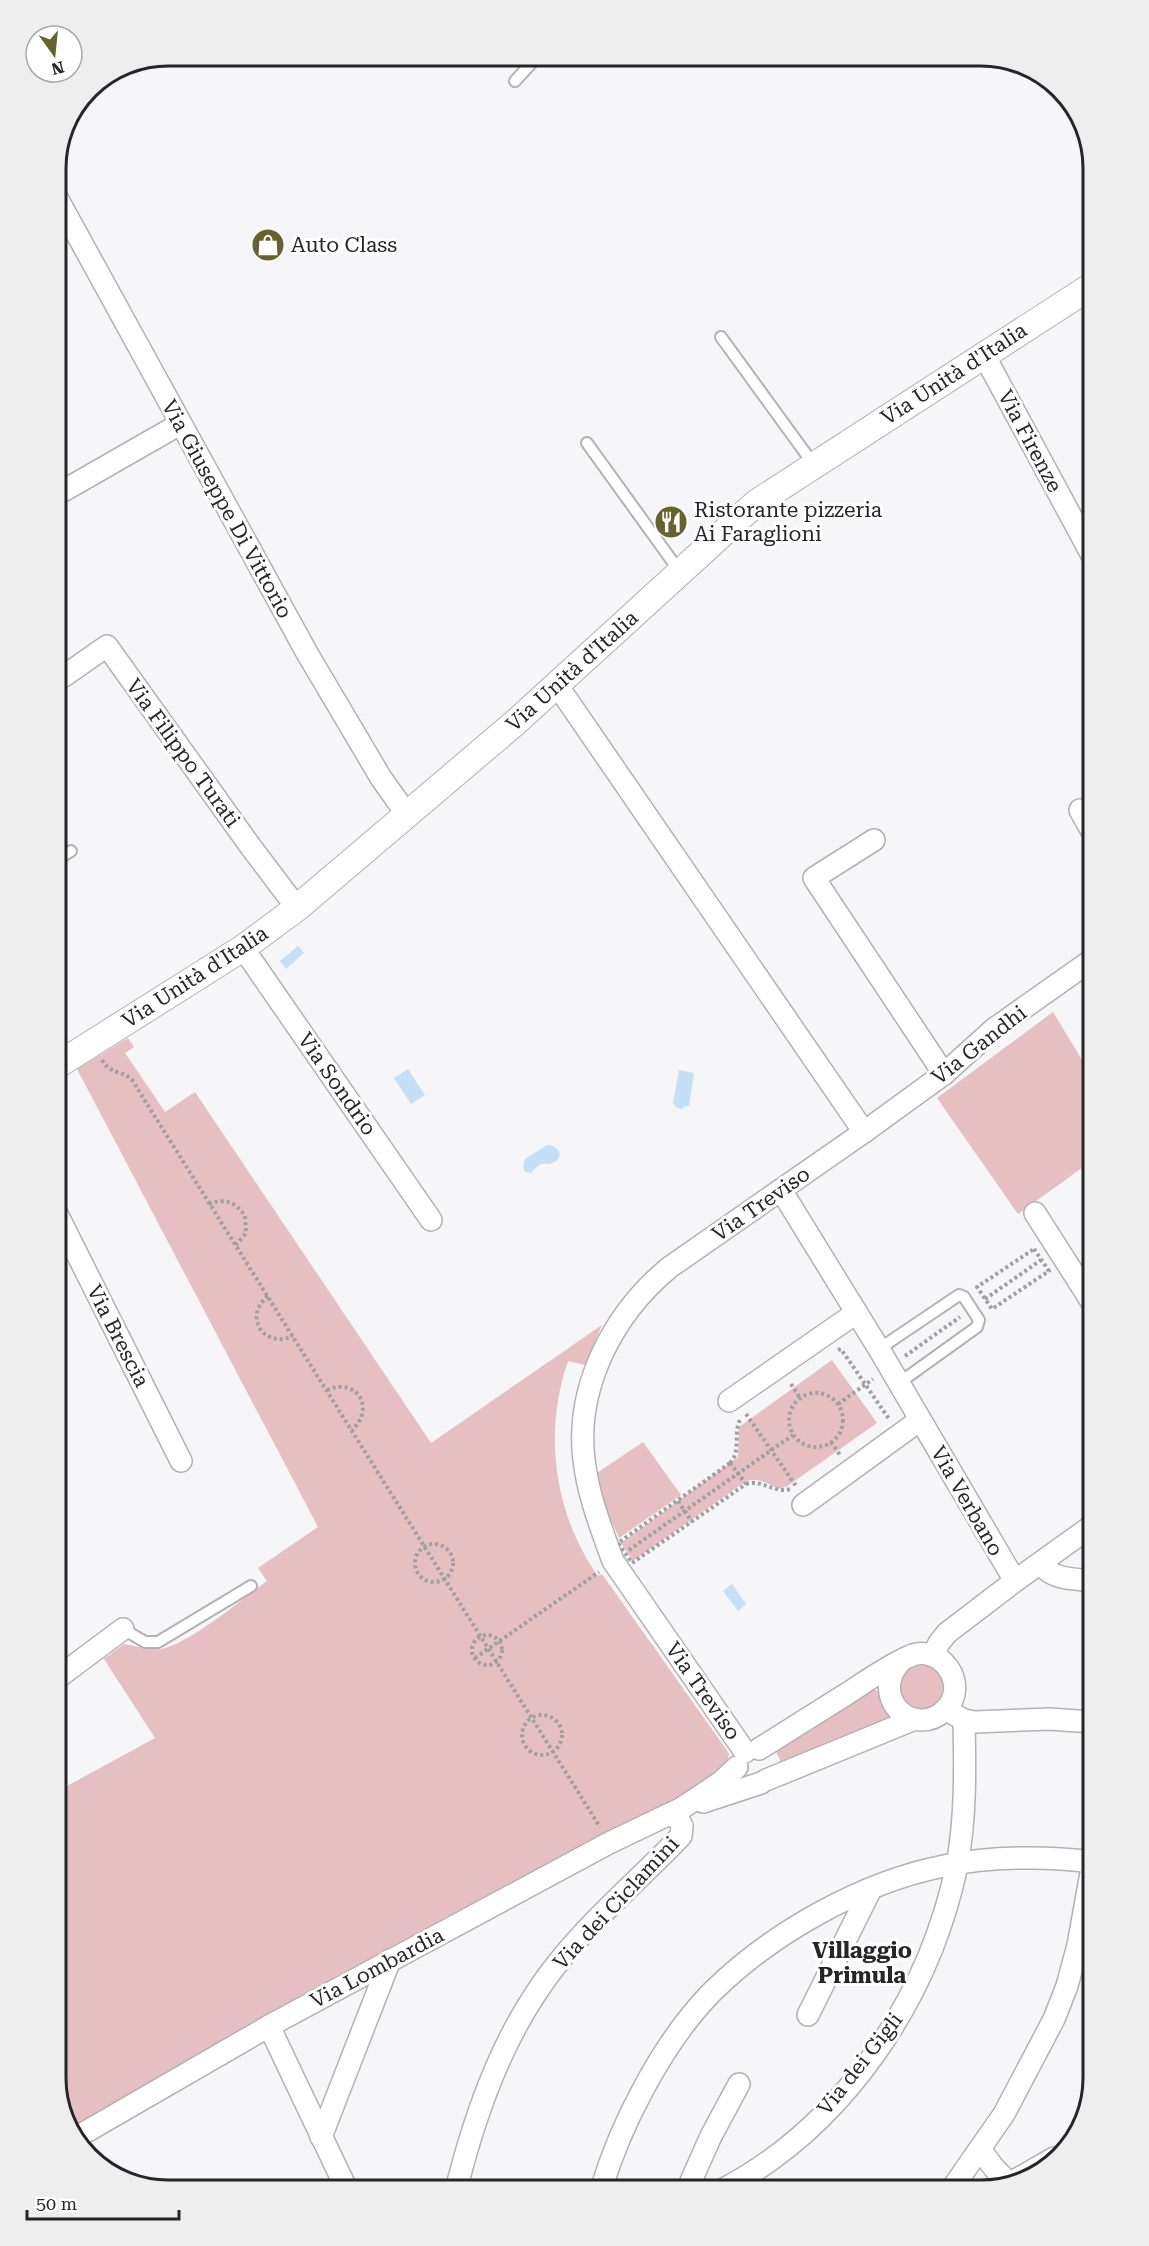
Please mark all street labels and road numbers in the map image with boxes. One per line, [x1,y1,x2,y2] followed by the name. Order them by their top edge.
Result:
[877,318,1032,430] street label: Via Unità d'Italia
[993,386,1067,496] street label: Via Firenze
[157,396,297,622] street label: Via Giuseppe Di Vittorio
[501,605,643,736] street label: Via Unità d'Italia
[121,674,245,832] street label: Via Filippo Turati
[118,921,273,1033] street label: Via Unità d'Italia
[927,1000,1031,1089] street label: Via Gandhi
[293,1028,381,1140] street label: Via Sondrio
[708,1162,814,1246] street label: Via Treviso
[82,1281,154,1392] street label: Via Brescia
[926,1442,1008,1560] street label: Via Verbano
[661,1638,745,1744] street label: Via Treviso
[548,1831,684,1974] street label: Via dei Ciclamini
[306,1922,448,2013] street label: Via Lombardia
[813,2008,908,2120] street label: Via dei Gigli

